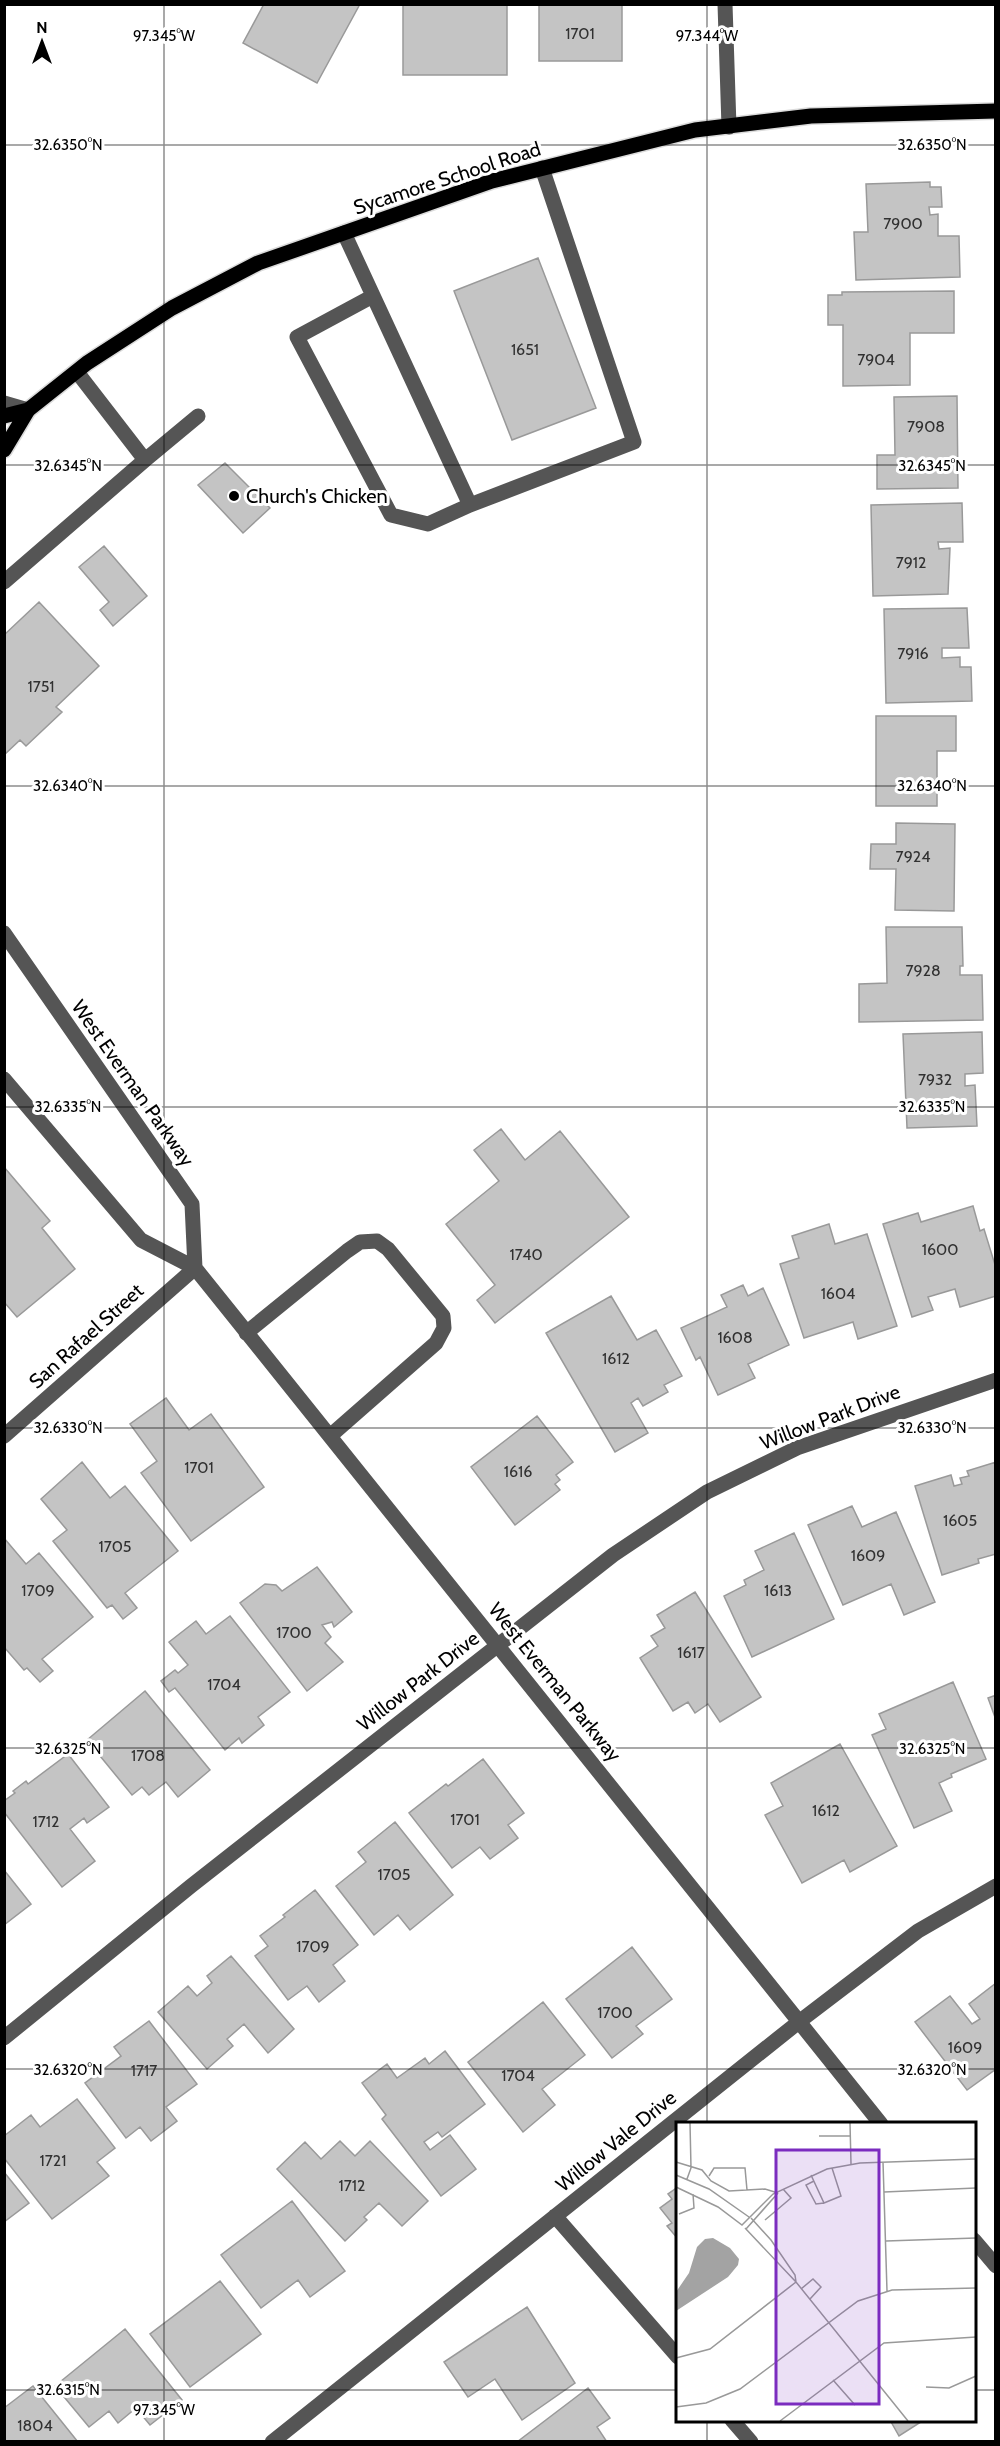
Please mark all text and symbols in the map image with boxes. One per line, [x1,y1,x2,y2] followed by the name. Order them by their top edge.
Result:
[12,12,72,72] north arrow
[36,18,48,37] text: N
[565,24,595,43] house number: 1701
[133,27,196,45] text: 97.345°W
[676,27,739,45] text: 97.344°W
[33,136,103,154] text: 32.6350°N
[350,136,544,220] street label: Sycamore School Road
[897,136,967,154] text: 32.6350°N
[883,214,923,233] house number: 7900
[511,340,539,359] house number: 1651
[857,350,895,369] house number: 7904
[907,417,945,436] house number: 7908
[34,457,102,475] text: 32.6345°N
[898,457,966,475] text: 32.6345°N
[246,484,388,508] place label: Church's Chicken
[227,489,241,503] marker: Church's Chicken
[896,553,926,572] house number: 7912
[897,644,929,663] house number: 7916
[27,677,55,696] house number: 1751
[33,777,103,795] text: 32.6340°N
[897,777,967,795] text: 32.6340°N
[896,847,930,866] house number: 7924
[905,961,941,980] house number: 7928
[67,995,199,1171] street label: West Everman Parkway
[918,1070,952,1089] house number: 7932
[35,1098,101,1116] text: 32.6335°N
[899,1098,965,1116] text: 32.6335°N
[922,1240,958,1259] house number: 1600
[509,1245,543,1264] house number: 1740
[24,1278,148,1394] street label: San Rafael Street
[821,1284,855,1303] house number: 1604
[717,1328,753,1347] house number: 1608
[602,1349,630,1368] house number: 1612
[757,1379,903,1455] street label: Willow Park Drive
[33,1419,103,1437] text: 32.6330°N
[897,1419,967,1437] text: 32.6330°N
[184,1458,214,1477] house number: 1701
[504,1462,532,1481] house number: 1616
[943,1511,977,1530] house number: 1605
[99,1537,131,1556] house number: 1705
[851,1546,885,1565] house number: 1609
[21,1581,55,1600] house number: 1709
[764,1581,792,1600] house number: 1613
[484,1598,626,1766] street label: West Everman Parkway
[276,1623,312,1642] house number: 1700
[352,1626,484,1736] street label: Willow Park Drive
[677,1643,705,1662] house number: 1617
[207,1675,241,1694] house number: 1704
[35,1740,101,1758] text: 32.6325°N
[899,1740,965,1758] text: 32.6325°N
[131,1746,165,1765] house number: 1708
[812,1801,840,1820] house number: 1612
[450,1810,480,1829] house number: 1701
[33,1812,59,1831] house number: 1712
[378,1865,410,1884] house number: 1705
[296,1937,330,1956] house number: 1709
[597,2003,633,2022] house number: 1700
[948,2038,982,2057] house number: 1609
[34,2061,103,2079] text: 32.6320°N
[131,2061,157,2080] house number: 1717
[898,2061,967,2079] text: 32.6320°N
[501,2066,535,2085] house number: 1704
[551,2085,681,2197] street label: Willow Vale Drive
[676,2122,976,2422] inset map
[40,2151,66,2170] house number: 1721
[339,2176,365,2195] house number: 1712
[36,2381,100,2399] text: 32.6315°N
[133,2401,196,2419] text: 97.345°W
[17,2416,53,2435] house number: 1804

